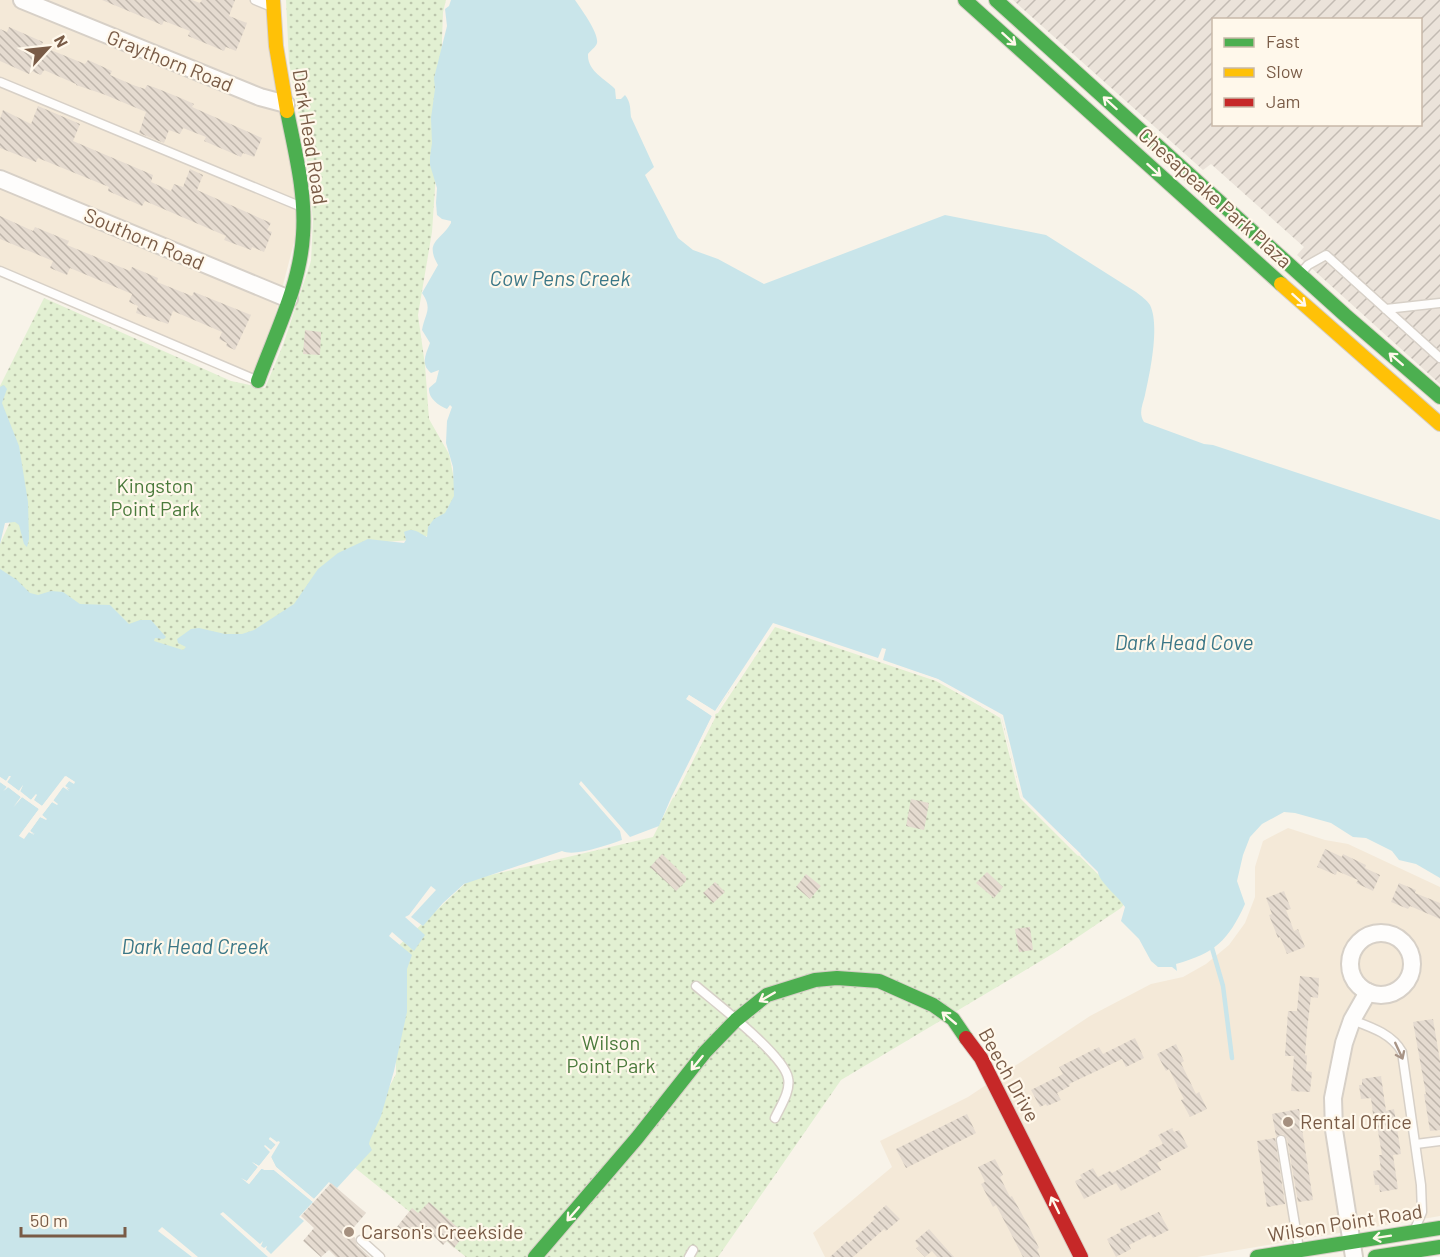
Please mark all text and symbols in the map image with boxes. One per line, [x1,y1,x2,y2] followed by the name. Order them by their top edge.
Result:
[18,18,78,78] north arrow
[1212,18,1422,126] legend
[104,24,237,96] street label: Graythorn Road
[1266,30,1300,52] text: Fast
[51,32,73,50] text: N
[1001,32,1016,46] one-way arrow
[1266,60,1303,82] text: Slow
[288,67,334,206] street label: Dark Head Road
[1266,90,1300,112] text: Jam
[1103,96,1118,110] one-way arrow
[1134,122,1297,272] street label: Chesapeake Park Plaza
[1146,163,1161,177] one-way arrow
[81,202,208,274] street label: Southorn Road
[490,265,631,290] water label: Cow Pens Creek
[1291,293,1306,307] one-way arrow
[1389,352,1404,366] one-way arrow
[111,473,199,520] park label: Kingston Point Park
[1115,629,1253,654] water label: Dark Head Cove
[121,933,269,958] water label: Dark Head Creek
[759,991,776,1003] one-way arrow
[941,1011,957,1024] one-way arrow
[974,1023,1045,1126] street label: Beech Drive
[567,1030,655,1077] park label: Wilson Point Park
[1394,1042,1405,1060] one-way arrow
[690,1055,703,1071] one-way arrow
[1300,1109,1412,1133] place label: Rental Office
[1281,1115,1295,1129] marker: Rental Office
[1048,1196,1060,1214] one-way arrow
[1266,1198,1424,1246] street label: Wilson Point Road
[21,1200,124,1238] scale bar
[566,1206,580,1221] one-way arrow
[30,1209,68,1231] text: 50 m
[361,1219,524,1243] place label: Carson's Creekside
[342,1225,356,1239] marker: Carson's Creekside
[1373,1232,1393,1243] one-way arrow

